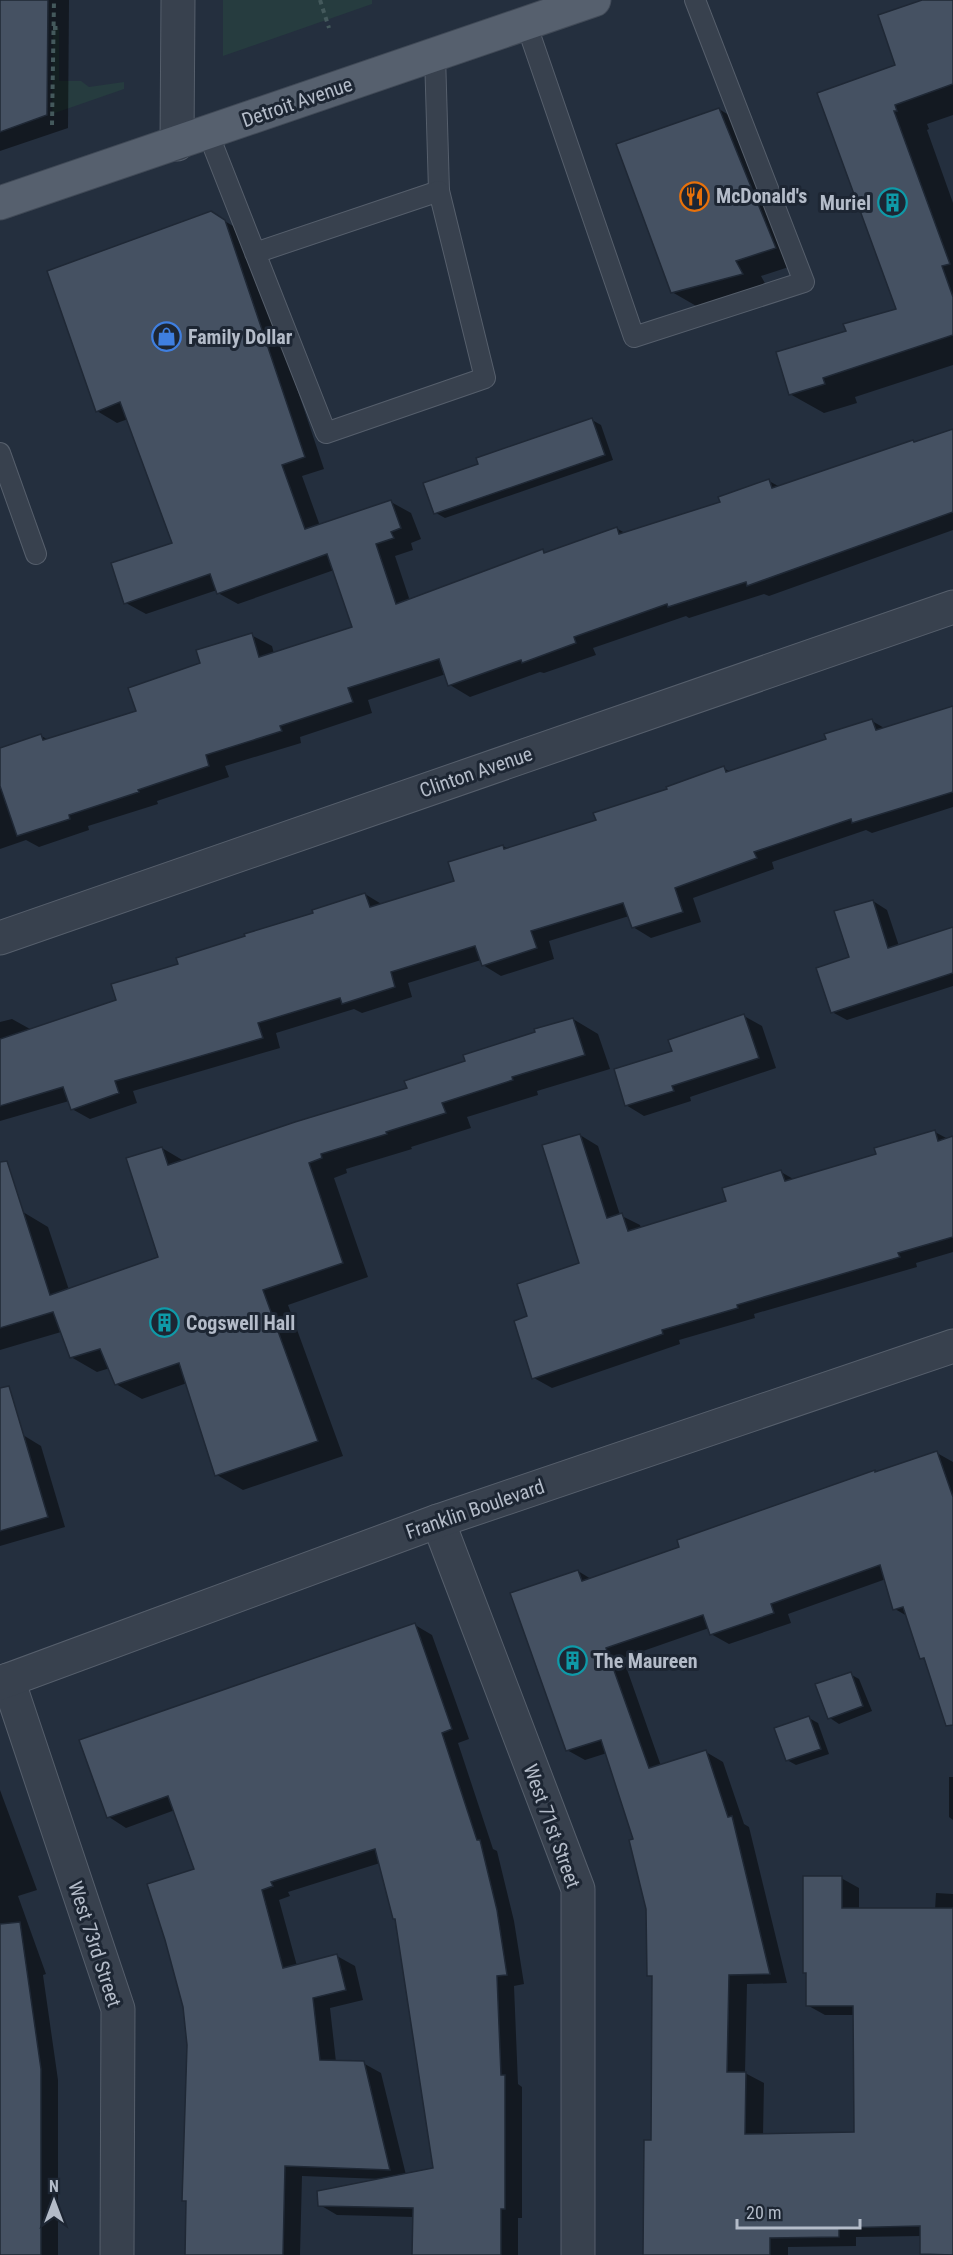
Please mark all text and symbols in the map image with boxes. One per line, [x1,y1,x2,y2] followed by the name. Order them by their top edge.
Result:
[239,72,355,132] street label: Detroit Avenue
[679,180,711,212] restaurant icon: McDonald's
[716,184,807,208] place label: McDonald's
[876,187,908,219] building icon: Muriel
[820,191,871,215] place label: Muriel
[151,321,183,353] shop icon: Family Dollar
[188,325,293,349] place label: Family Dollar
[416,741,536,803] street label: Clinton Avenue
[149,1307,181,1339] building icon: Cogswell Hall
[186,1311,295,1335] place label: Cogswell Hall
[402,1474,548,1544] street label: Franklin Boulevard
[556,1645,588,1677] building icon: The Maureen
[593,1649,698,1673] place label: The Maureen
[518,1761,586,1891] street label: West 71st Street
[63,1878,127,2010] street label: West 73rd Street
[24,2171,84,2231] north arrow
[49,2177,59,2196] text: N
[737,2192,860,2230] scale bar
[746,2202,781,2223] text: 20 m

